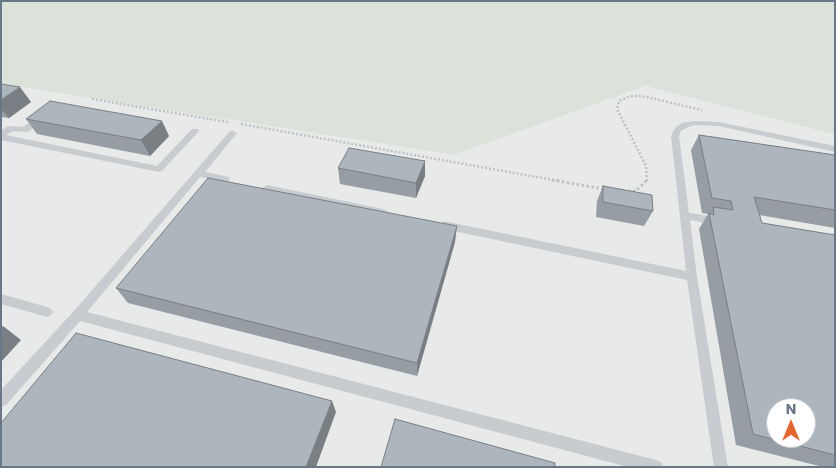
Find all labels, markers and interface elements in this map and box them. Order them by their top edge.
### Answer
north arrow [766,398,816,448]
text: N [786,399,796,419]

